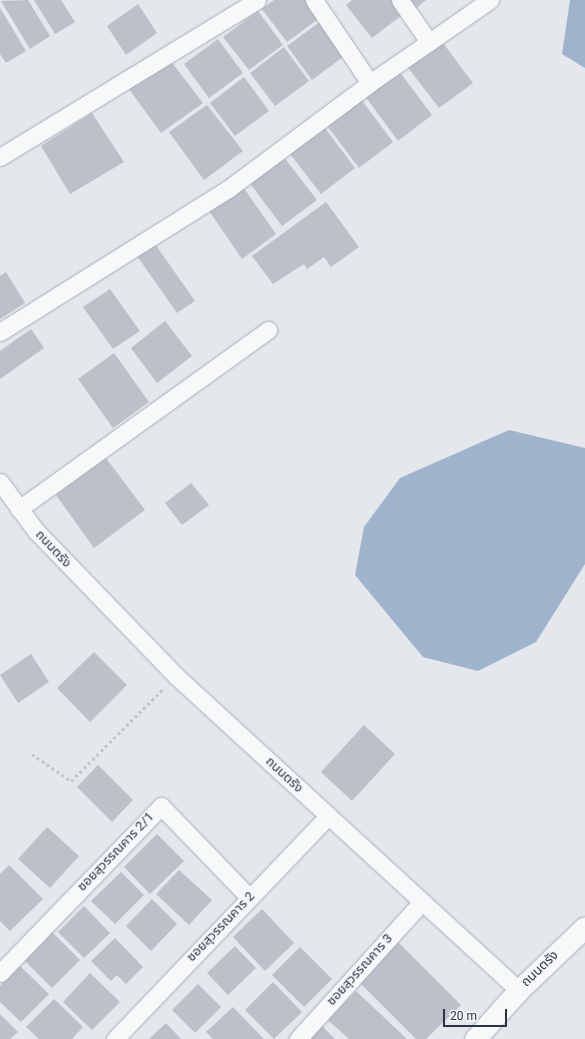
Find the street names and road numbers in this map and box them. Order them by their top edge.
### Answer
street label: ถนนตรัง [32,527,74,571]
street label: ถนนตรัง [262,754,306,796]
street label: ซอยสุวรรณคาร 2/1 [74,809,158,895]
street label: ซอยสุวรรณคาร 2 [184,889,258,965]
street label: ซอยสุวรรณคาร 3 [324,931,396,1009]
street label: ถนนตรัง [518,948,562,990]

